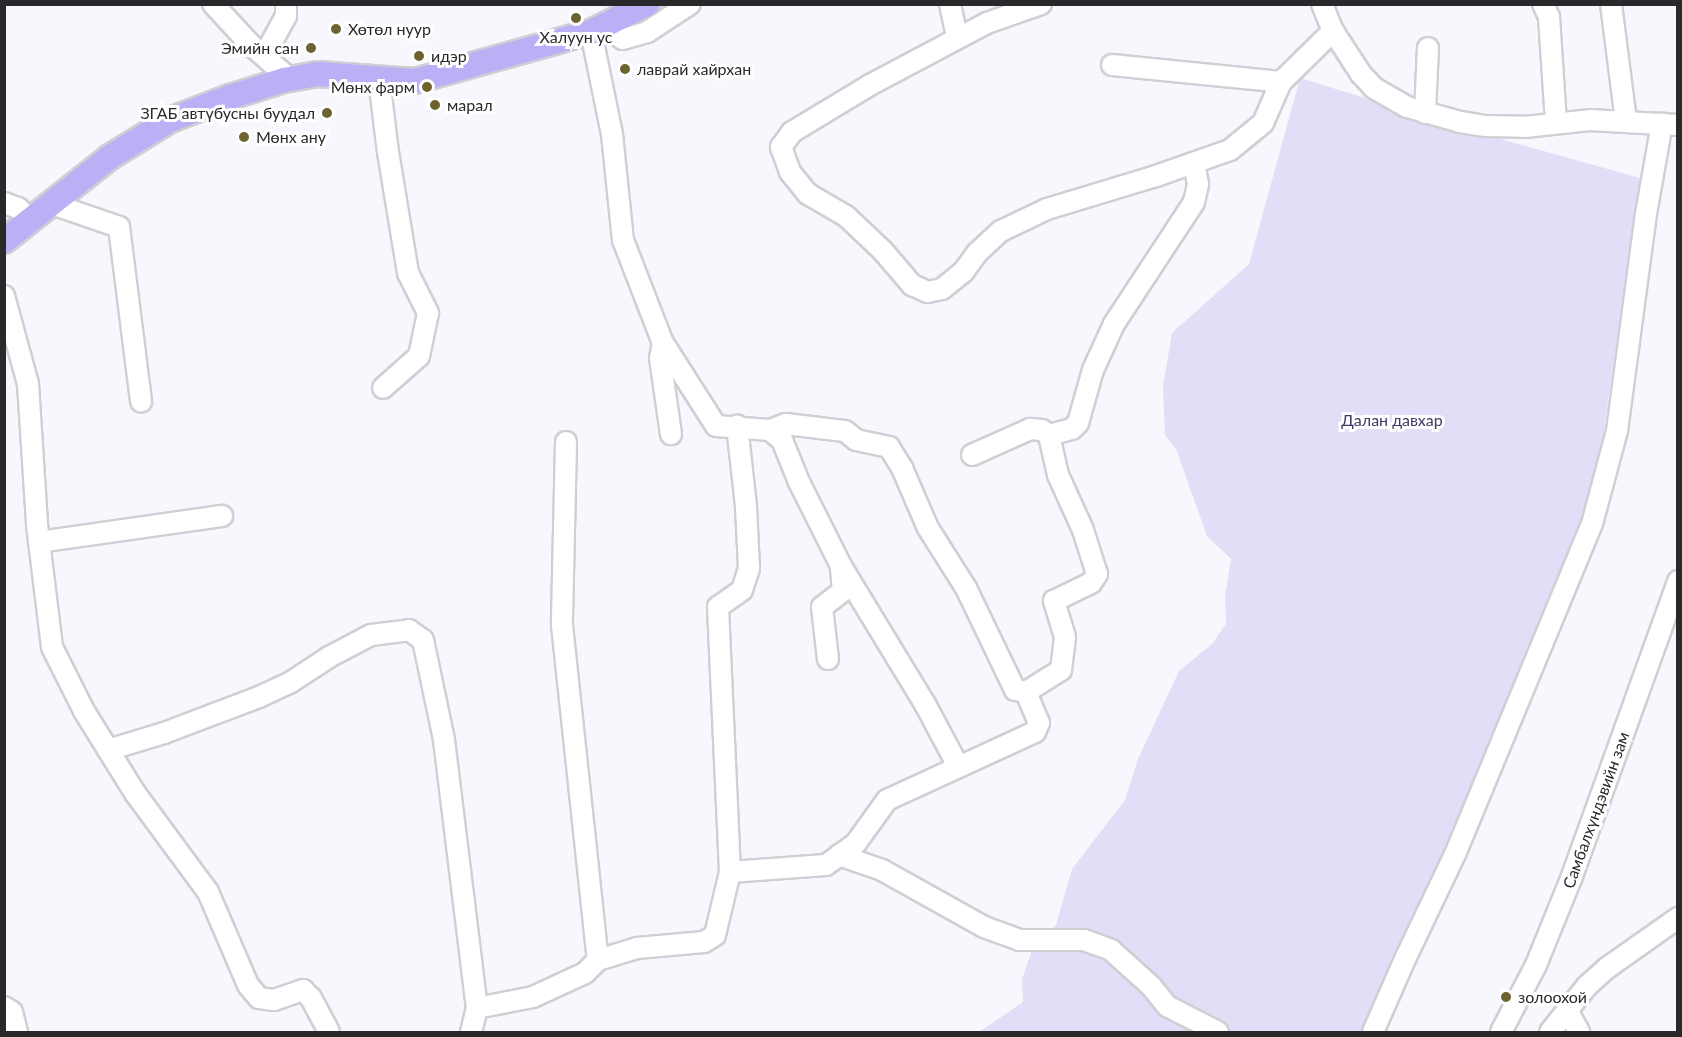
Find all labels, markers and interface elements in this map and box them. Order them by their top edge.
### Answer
marker: Халуун ус [569,11,583,25]
place label: Хөтөл нуур [348,19,431,39]
marker: Хөтөл нуур [329,22,343,36]
place label: Халуун ус [540,27,612,47]
place label: Эмийн сан [221,38,299,58]
marker: Эмийн сан [304,41,318,55]
place label: идэр [431,46,467,66]
marker: идэр [412,49,426,63]
place label: лаврай хайрхан [637,59,751,79]
marker: лаврай хайрхан [618,62,632,76]
place label: Мөнх фарм [331,77,415,97]
marker: Мөнх фарм [420,80,434,94]
place label: марал [447,95,493,115]
marker: марал [428,98,442,112]
place label: ЗГАБ автүбусны буудал [140,103,315,123]
marker: ЗГАБ автүбусны буудал [320,106,334,120]
place label: Мөнх ану [256,127,326,147]
marker: Мөнх ану [237,130,251,144]
park label: Далан давхар [1341,410,1443,430]
street label: Самбалхүндэвийн зам [1559,729,1633,891]
place label: золоохой [1518,987,1587,1007]
marker: золоохой [1499,990,1513,1004]

